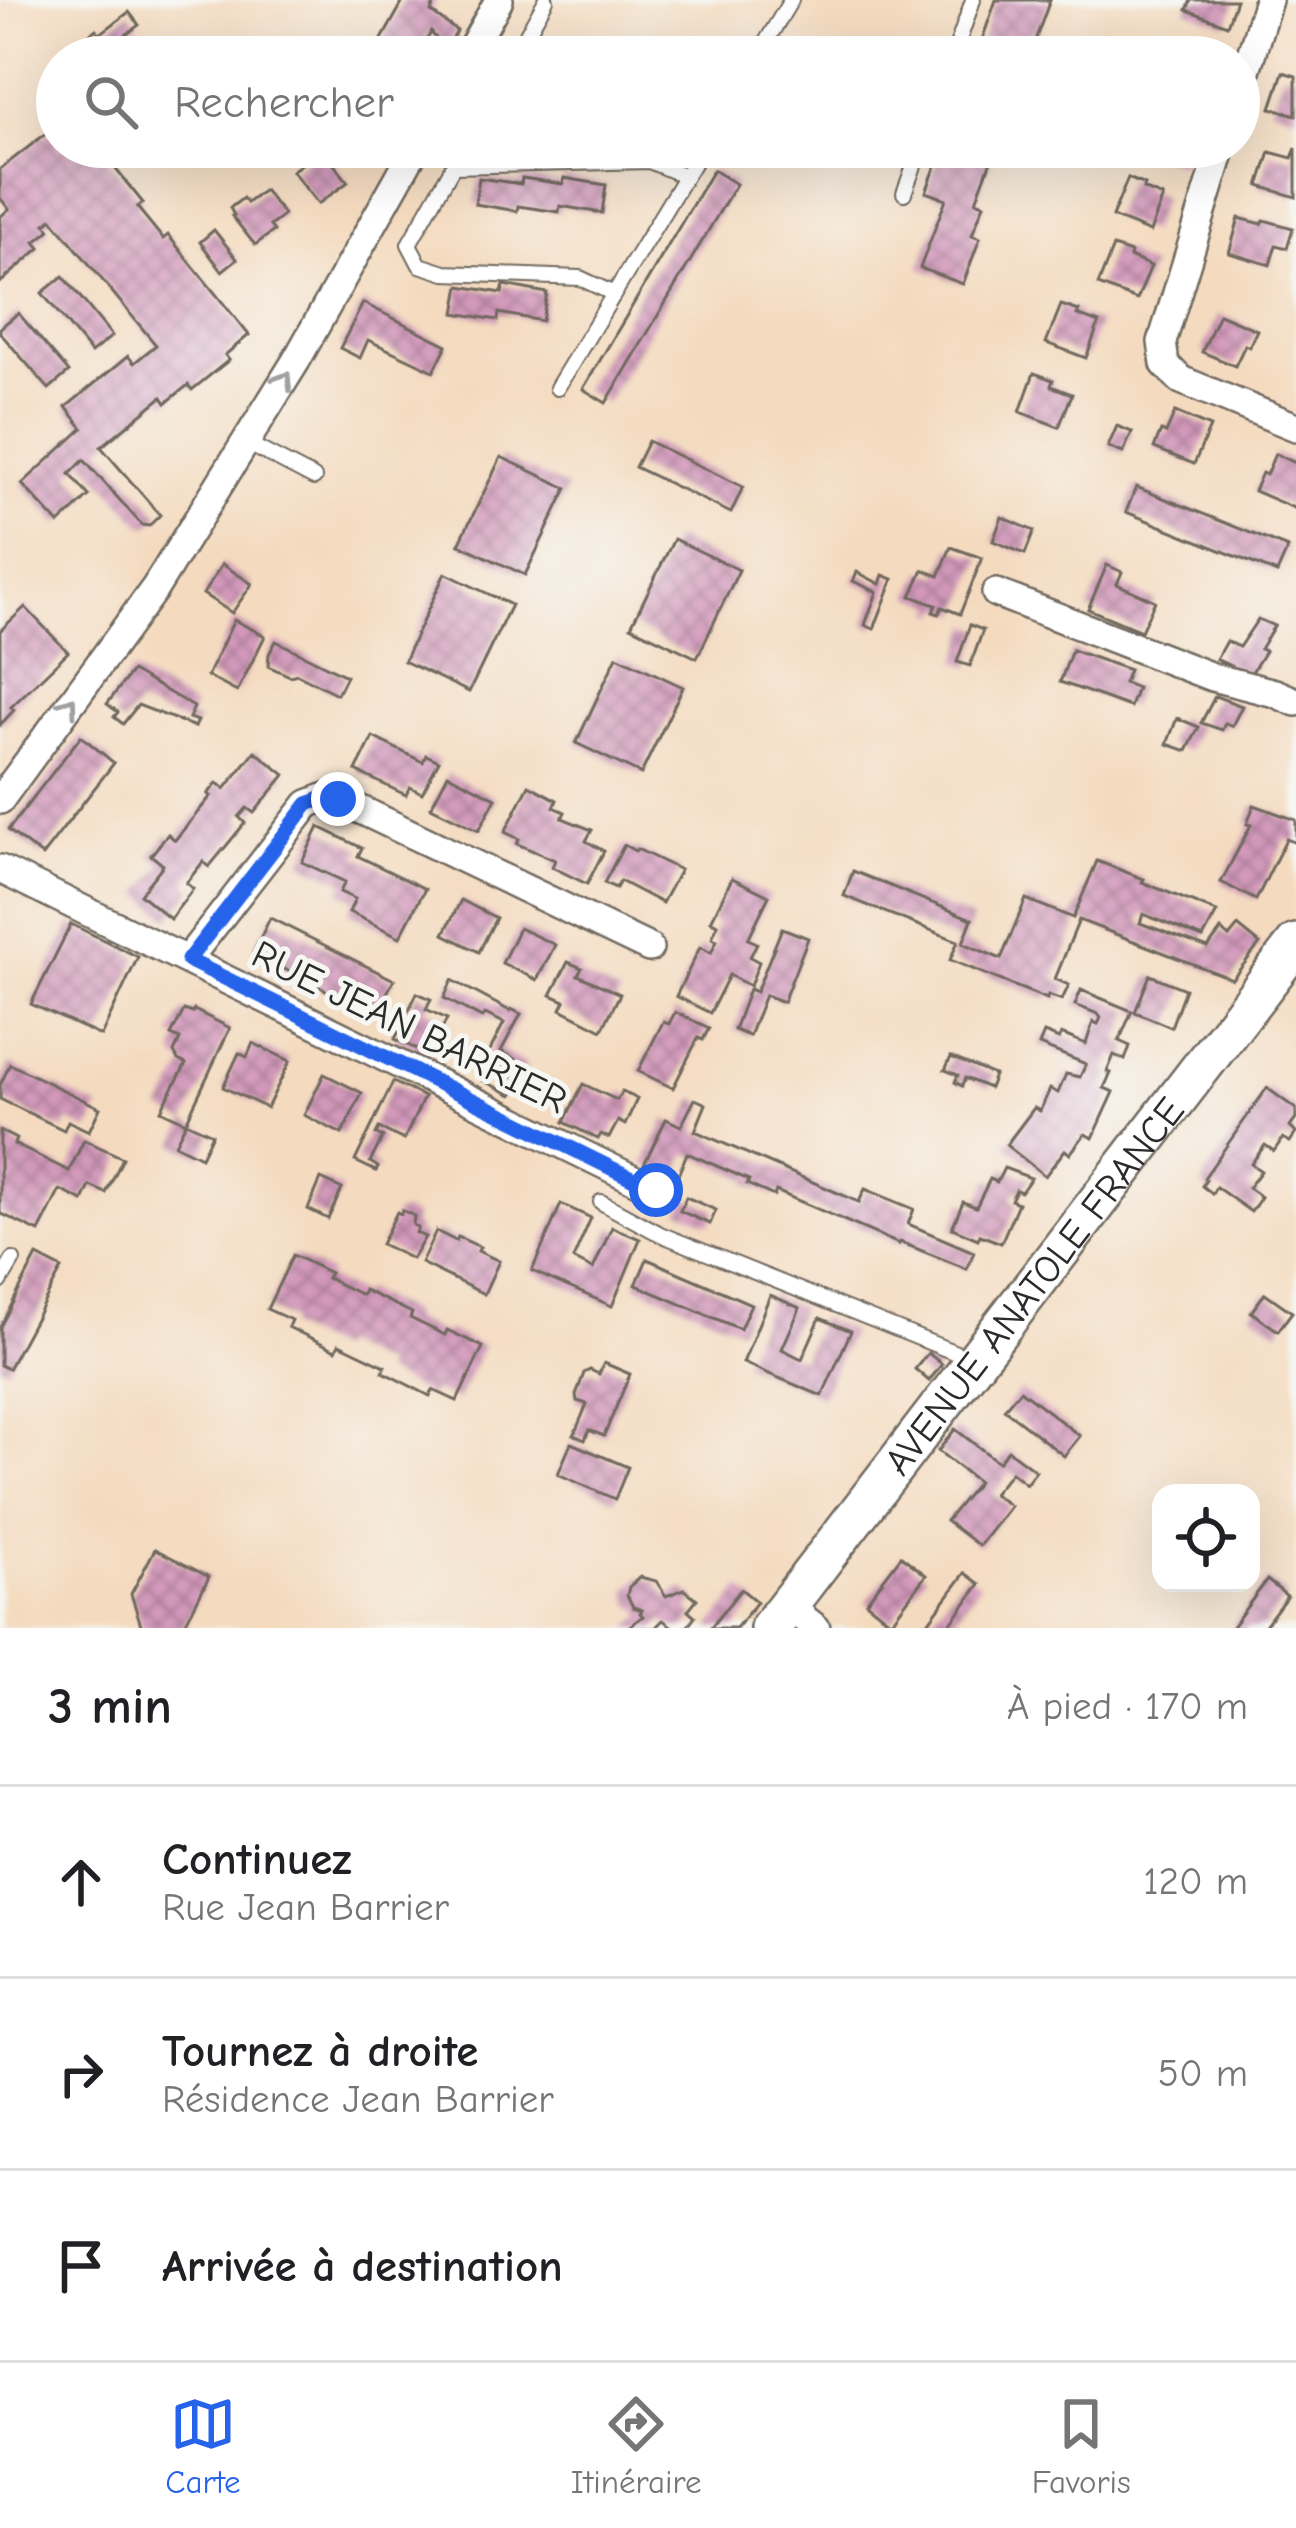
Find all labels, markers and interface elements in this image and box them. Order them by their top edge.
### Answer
search box [36,36,1260,168]
icon: search [78,69,144,135]
text: Rechercher [174,76,394,128]
one-way arrow [270,371,292,393]
one-way arrow [55,696,77,718]
route end [311,772,365,826]
street label: RUE JEAN BARRIER [245,932,574,1123]
street label: AVENUE ANATOLE FRANCE [875,1089,1194,1484]
route start [629,1163,683,1217]
map controls [1152,1484,1260,1592]
button: locate [1152,1484,1260,1592]
text: 3 min [48,1677,172,1736]
text: À pied · 170 m [1007,1684,1248,1729]
text: Continuez [162,1833,352,1885]
icon: ahead [48,1849,114,1915]
text: 120 m [1143,1859,1248,1904]
text: Rue Jean Barrier [162,1885,449,1930]
text: Tournez à droite [162,2025,478,2077]
icon: right [48,2041,114,2107]
text: 50 m [1158,2051,1248,2096]
text: Résidence Jean Barrier [162,2077,554,2122]
icon: arrive [48,2233,114,2299]
text: Arrivée à destination [162,2240,563,2292]
tab: Carte [165,2391,241,2501]
tab: Itinéraire [571,2391,701,2501]
tab: Favoris [1032,2391,1131,2501]

